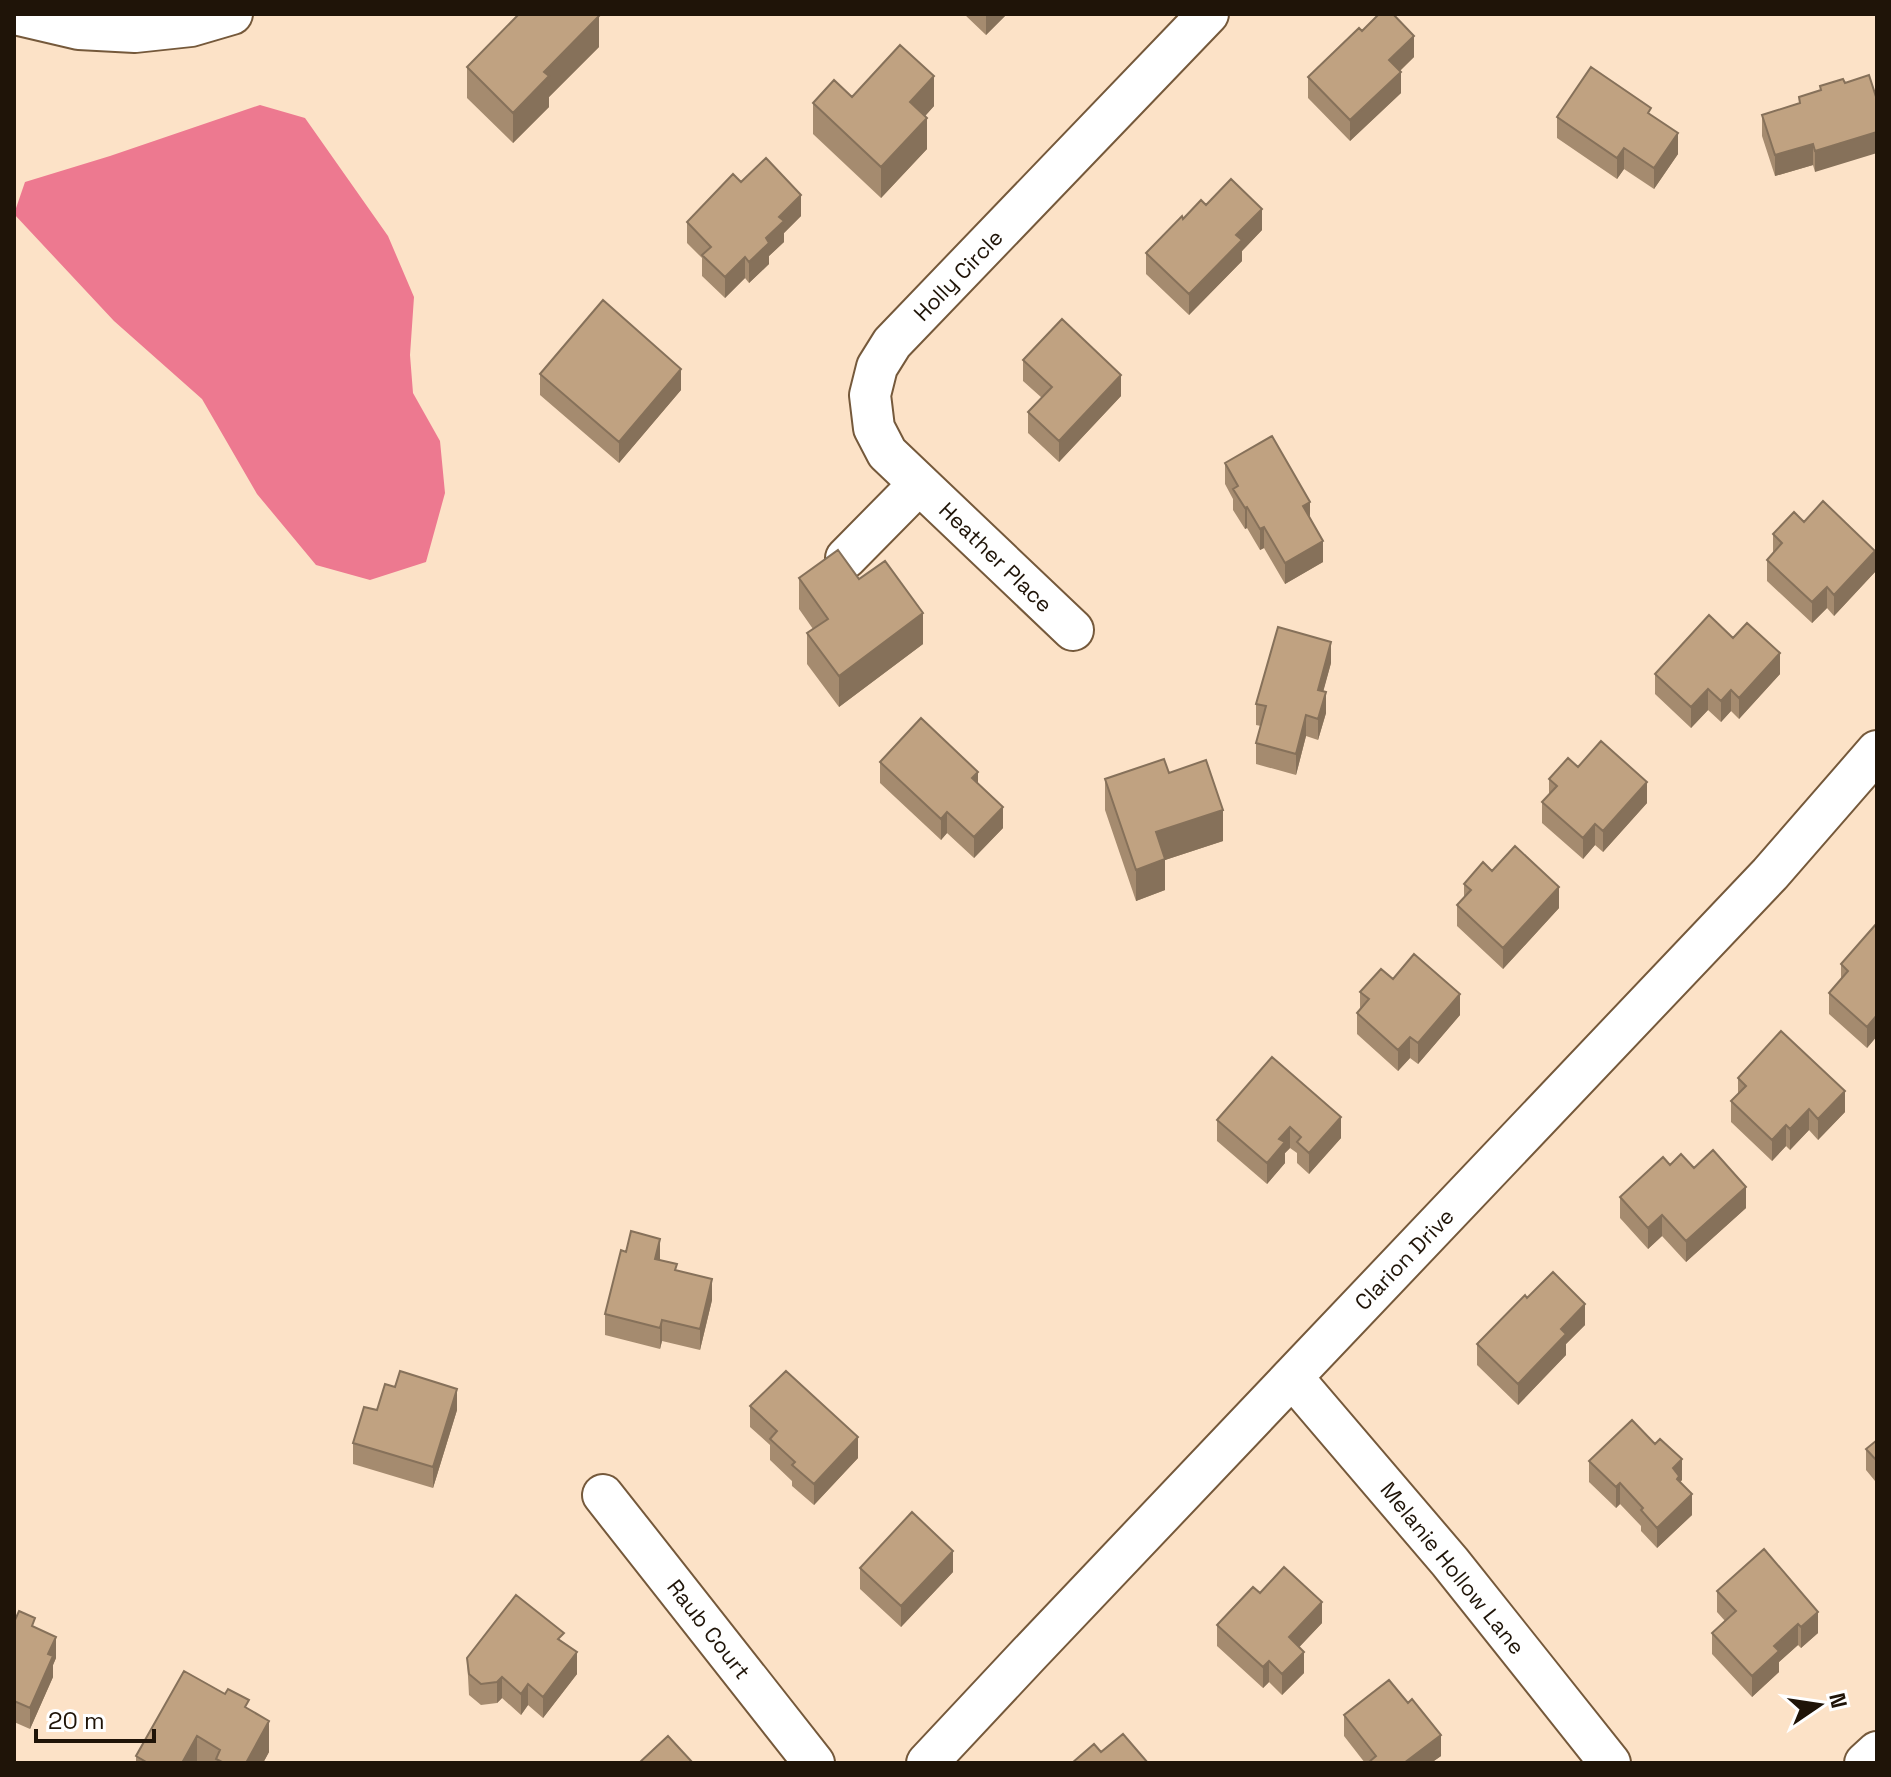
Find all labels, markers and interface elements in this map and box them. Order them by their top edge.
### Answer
street label: Holly Circle [907,223,1009,327]
street label: Heather Place [933,496,1059,618]
street label: Clarion Drive [1348,1202,1460,1316]
street label: Melanie Hollow Lane [1375,1476,1531,1660]
street label: Raub Court [661,1573,757,1685]
north arrow [1779,1665,1859,1745]
text: N [1823,1690,1854,1711]
scale bar [36,1693,154,1743]
text: 20 m [48,1705,105,1736]

